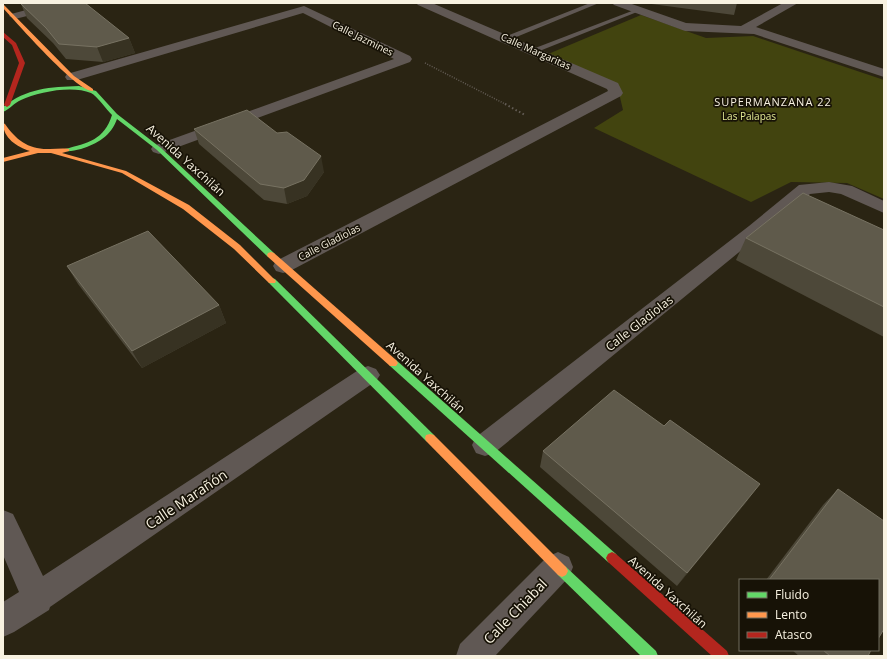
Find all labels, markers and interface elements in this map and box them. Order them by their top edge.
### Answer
street label: Calle Jazmines [330,17,396,59]
street label: Calle Margaritas [499,29,573,73]
district label: SUPERMANZANA 22 [714,94,832,109]
park label: Las Palapas [722,109,776,123]
street label: Avenida Yaxchilán [143,120,229,200]
street label: Calle Gladiolas [296,220,363,264]
street label: Calle Gladiolas [602,291,677,355]
street label: Avenida Yaxchilán [383,337,469,417]
street label: Calle Marañón [141,465,231,533]
street label: Avenida Yaxchilán [625,552,711,632]
street label: Calle Chiabal [479,574,551,648]
legend [739,579,879,651]
text: Fluido [775,586,809,603]
text: Lento [775,606,807,623]
text: Atasco [775,626,812,643]

